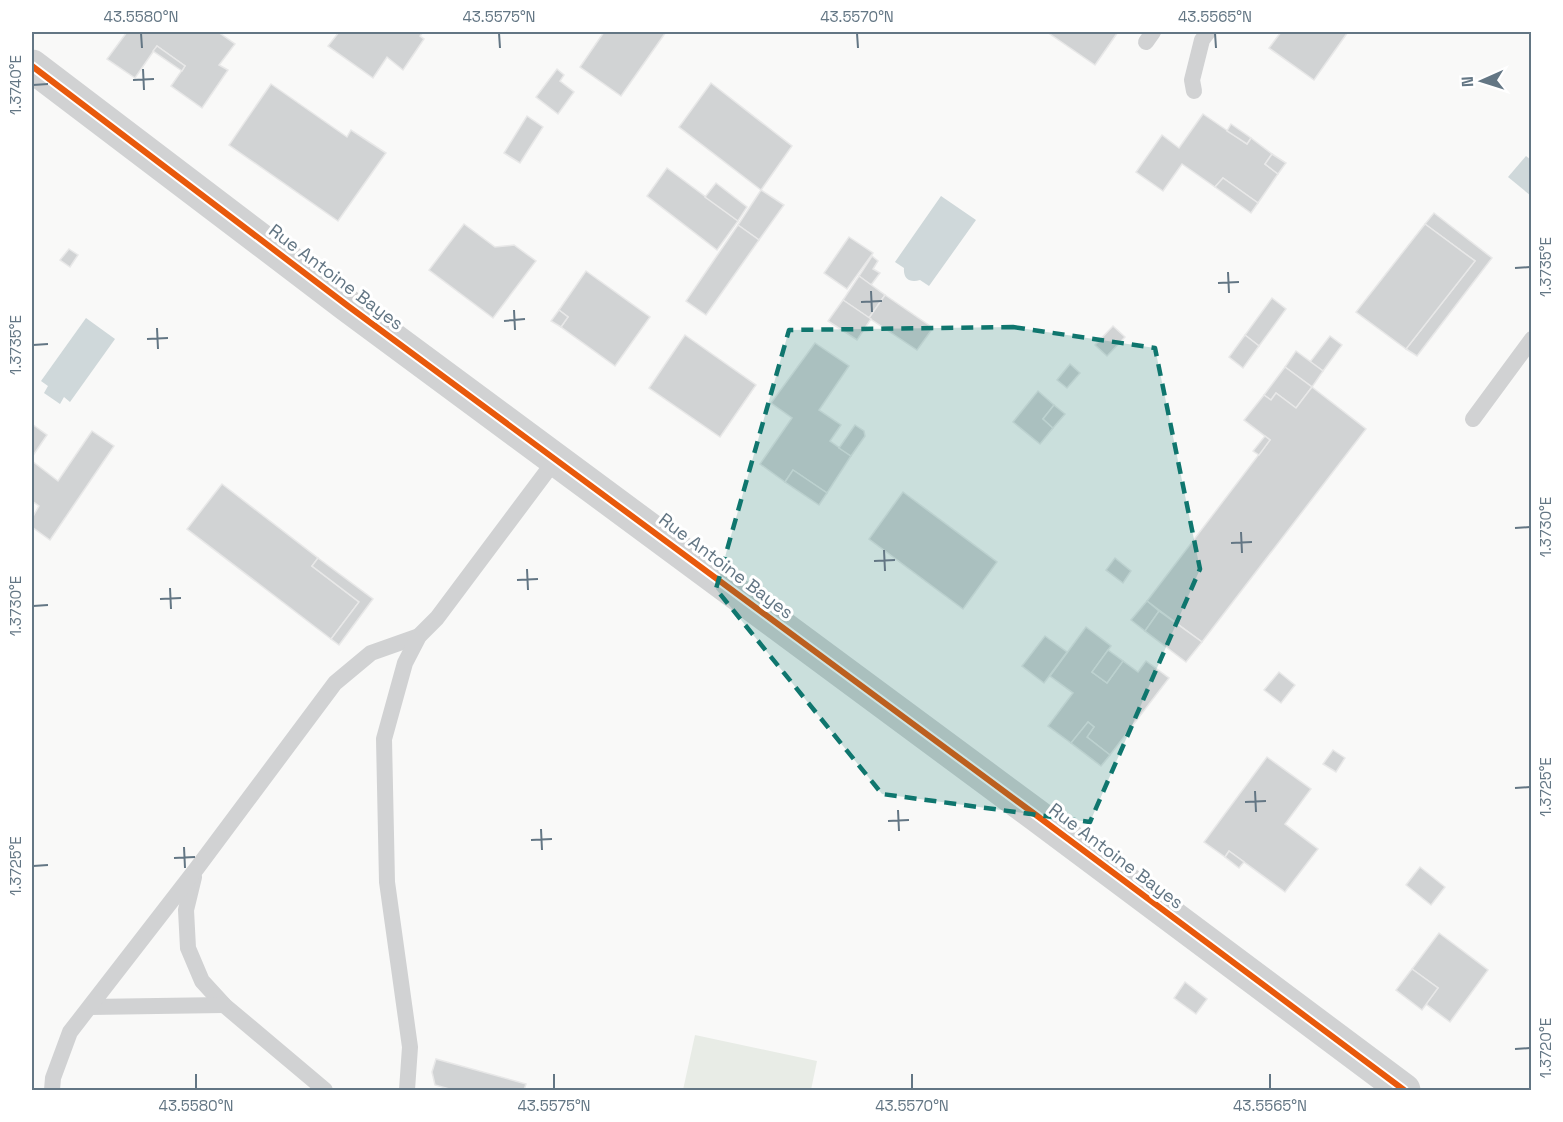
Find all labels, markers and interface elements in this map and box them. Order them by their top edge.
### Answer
text: 43.5580°N [104,7,178,26]
text: 43.5575°N [462,7,536,26]
text: 43.5570°N [820,7,894,26]
text: 43.5565°N [1178,7,1252,26]
north arrow [1452,51,1512,111]
text: 1.3740°E [6,55,25,115]
text: N [1457,76,1478,88]
street label: Rue Antoine Bayes [264,219,408,335]
text: 1.3735°E [1536,237,1555,297]
text: 1.3735°E [6,315,25,375]
text: 1.3730°E [1536,497,1555,557]
street label: Rue Antoine Bayes [654,508,798,624]
text: 1.3730°E [6,576,25,636]
text: 1.3725°E [1536,757,1555,817]
street label: Rue Antoine Bayes [1044,798,1188,914]
text: 1.3725°E [6,836,25,896]
text: 1.3720°E [1536,1018,1555,1078]
text: 43.5580°N [159,1096,233,1115]
text: 43.5575°N [517,1096,591,1115]
text: 43.5570°N [875,1096,949,1115]
text: 43.5565°N [1233,1096,1307,1115]

